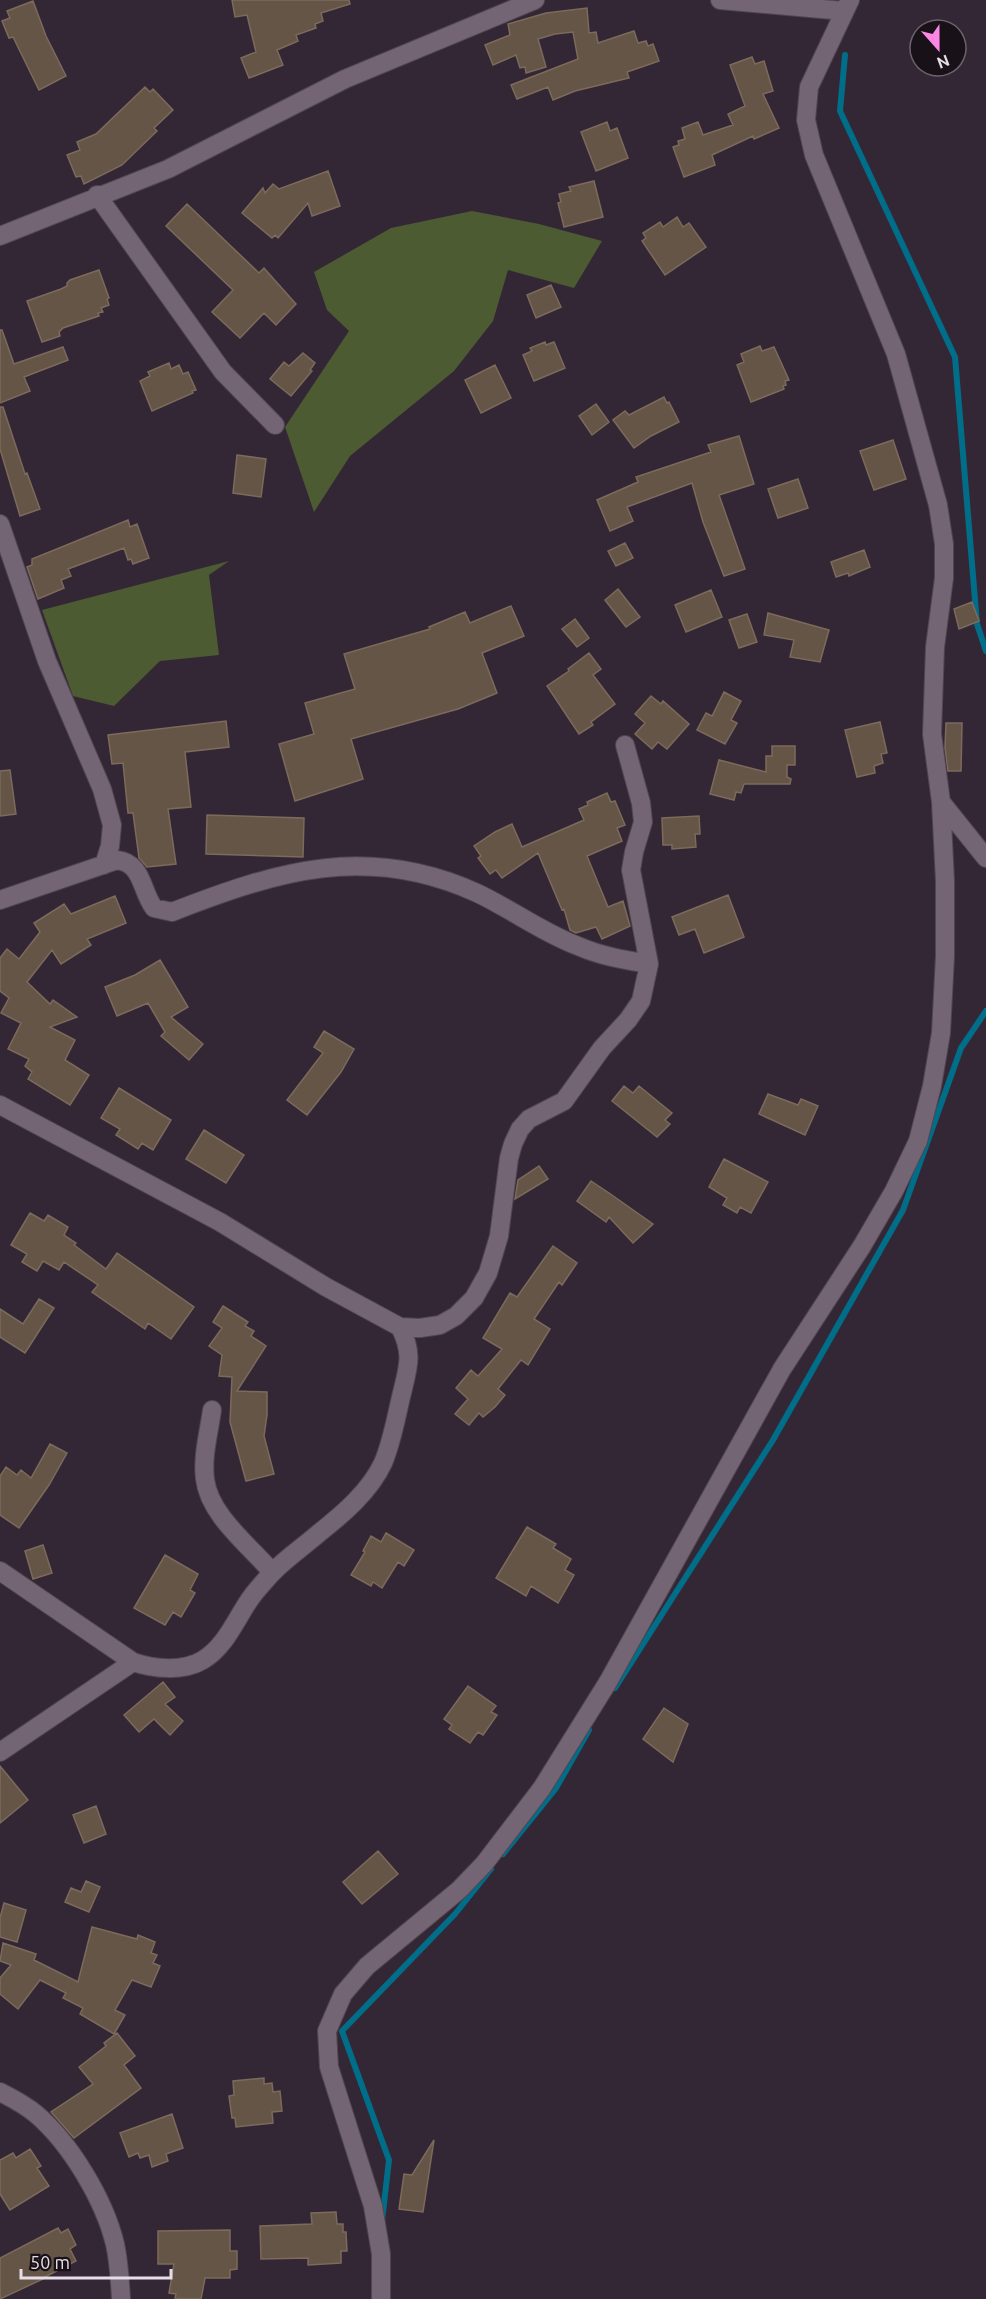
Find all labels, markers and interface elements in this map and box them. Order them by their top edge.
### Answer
north arrow [908,18,968,78]
text: N [935,51,952,73]
scale bar [21,2242,171,2280]
text: 50 m [30,2252,70,2272]

